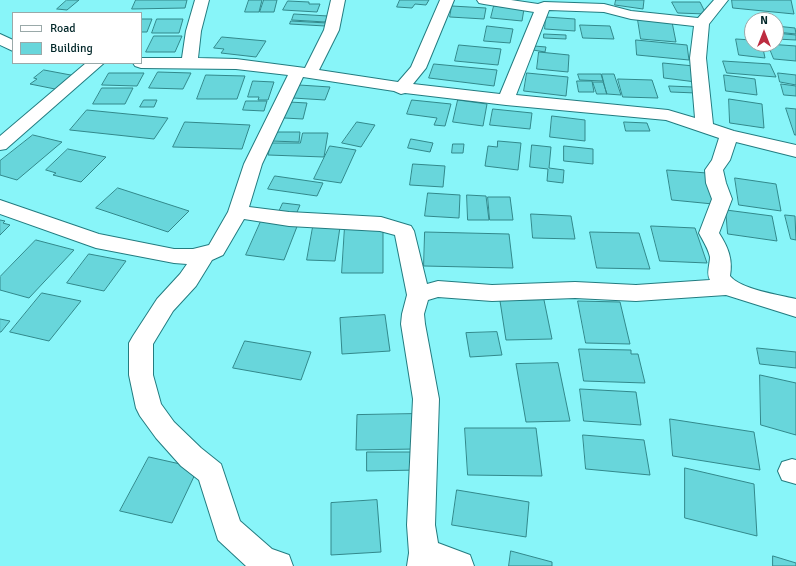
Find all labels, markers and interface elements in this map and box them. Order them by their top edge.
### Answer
legend [12,12,142,64]
north arrow [744,12,784,52]
text: N [760,14,768,27]
text: Road [50,21,76,36]
text: Building [50,41,93,56]

